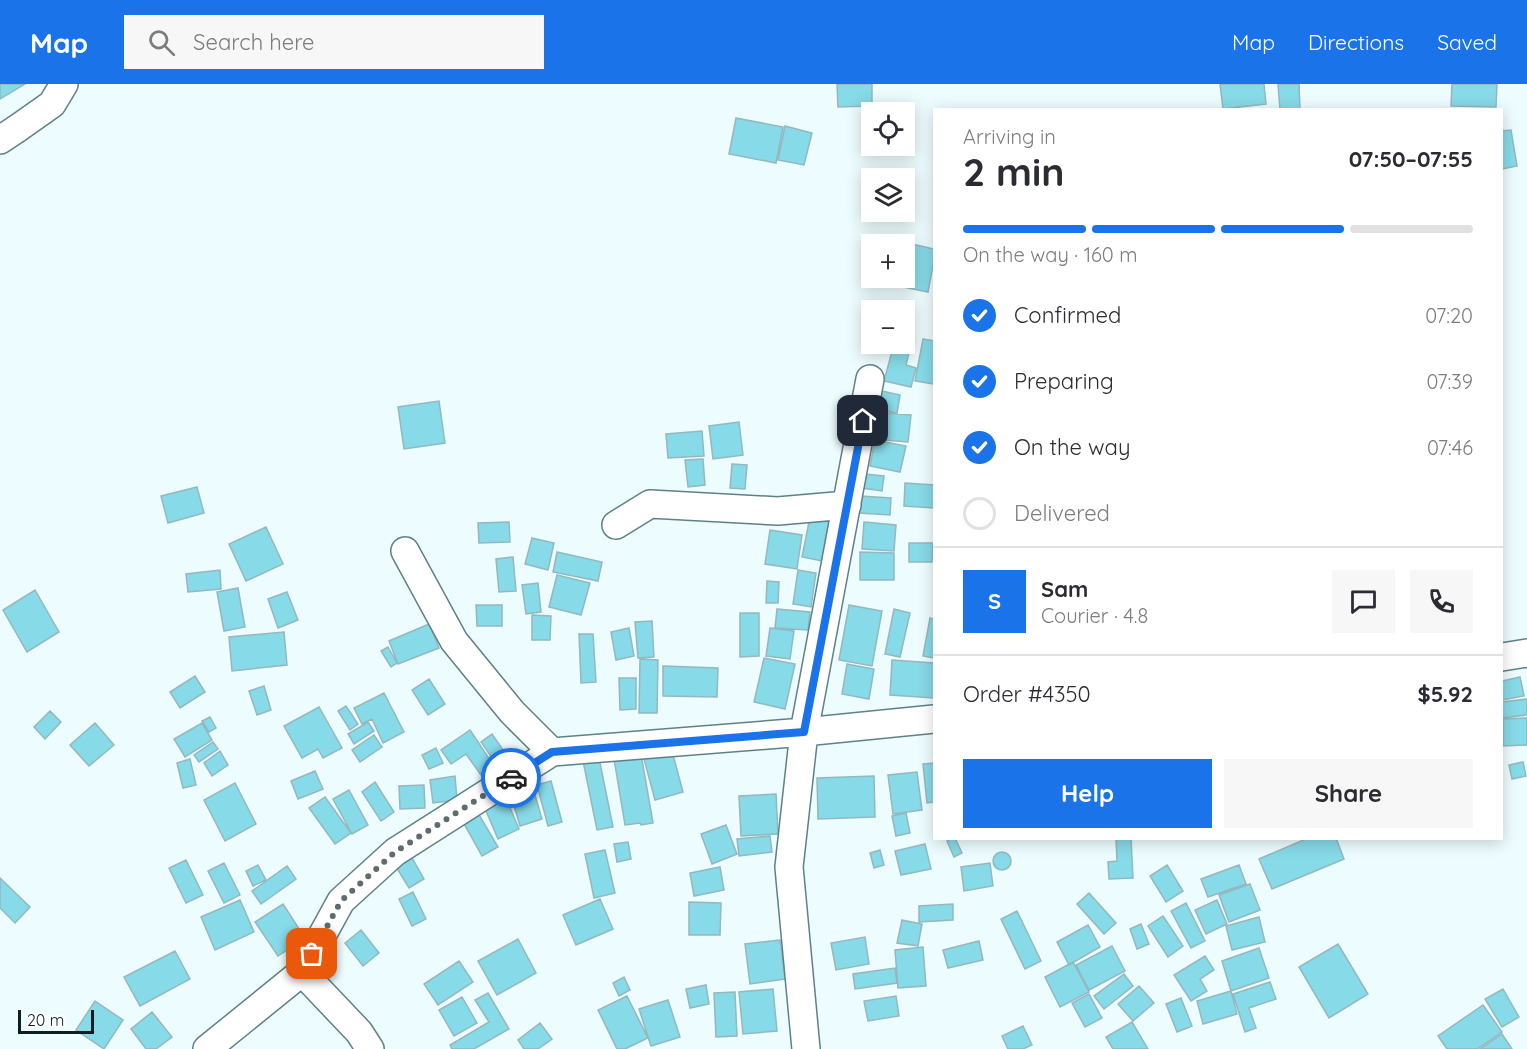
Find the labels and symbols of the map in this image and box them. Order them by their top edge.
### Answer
pin [837,395,888,446]
courier [481,748,541,808]
pin [286,928,337,979]
scale bar [18,1007,94,1034]

